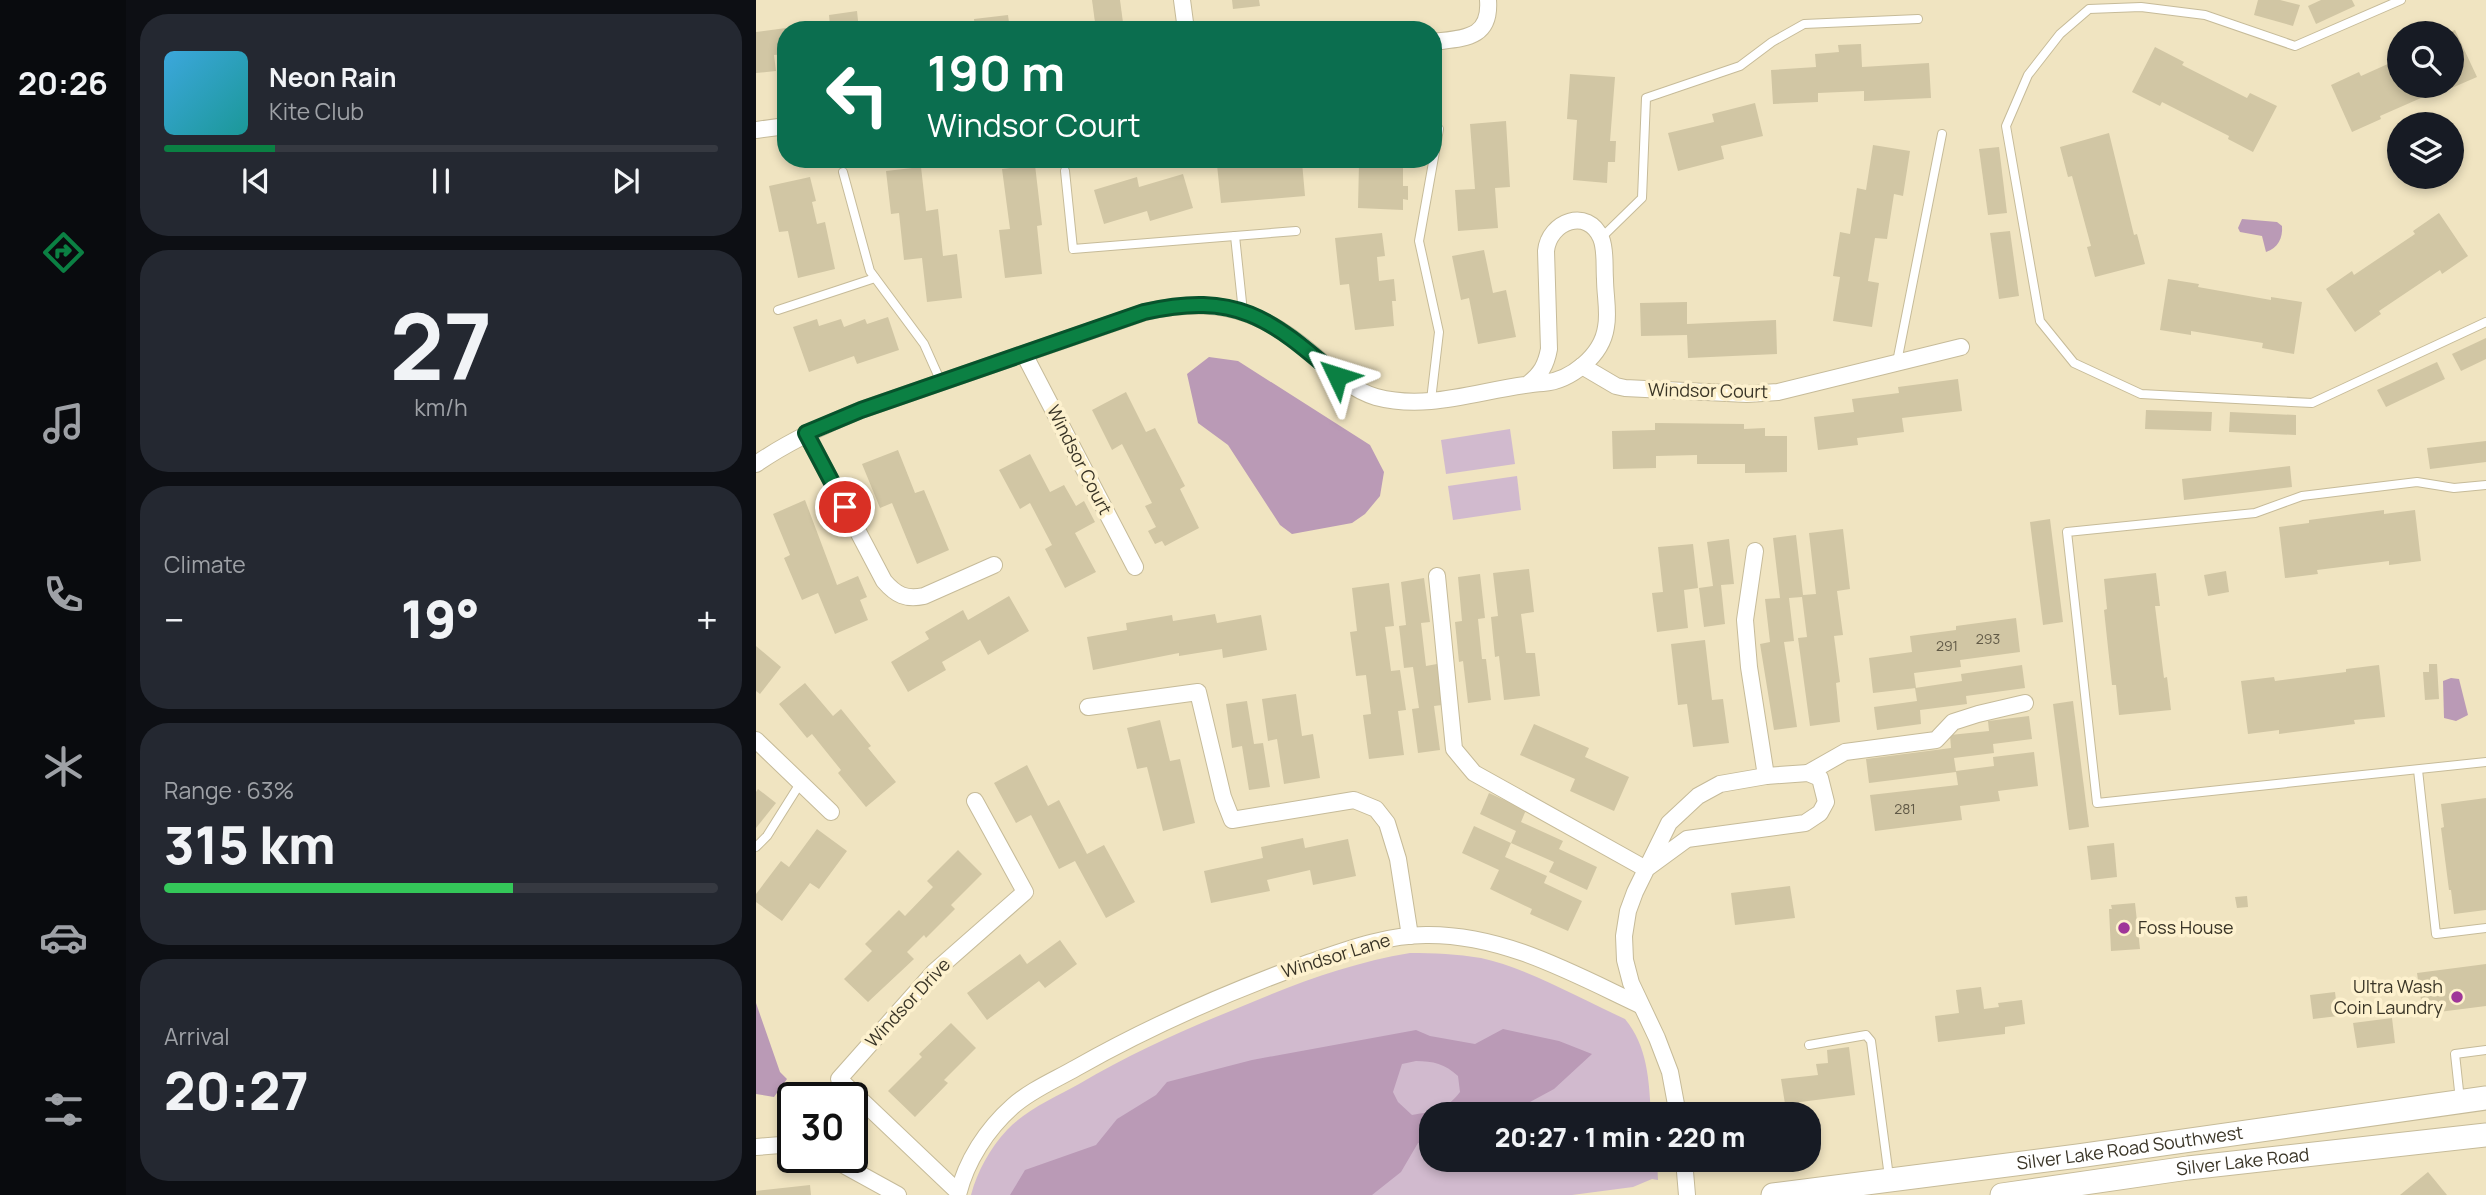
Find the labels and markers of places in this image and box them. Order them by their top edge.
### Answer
pin [815,477,875,537]
place label: Foss House [2138,915,2233,939]
marker: Foss House [2116,920,2132,936]
place label: Ultra Wash Coin Laundry [2334,974,2443,1019]
marker: Ultra Wash Coin Laundry [2449,989,2465,1005]

